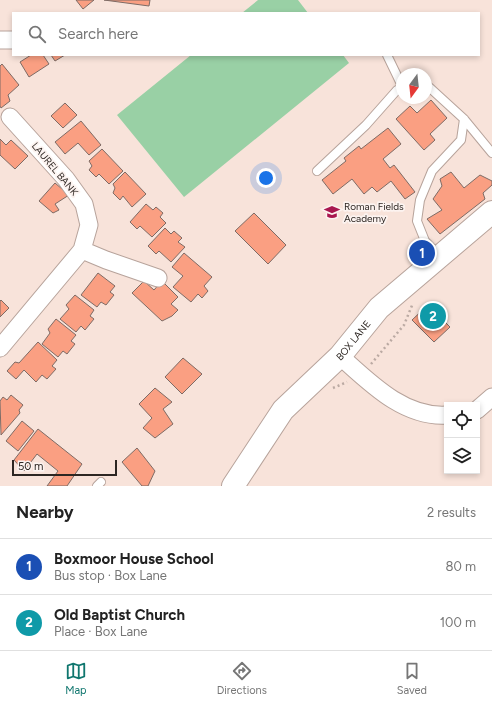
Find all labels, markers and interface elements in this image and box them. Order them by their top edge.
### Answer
search box [12,12,480,56]
icon: search [26,23,48,45]
text: Search here [58,25,138,43]
north arrow [396,68,432,104]
street label: LAUREL BANK [29,140,82,199]
your location [256,168,276,188]
place label: Roman Fields Academy [344,200,404,225]
school or university icon: Roman Fields Academy [323,203,341,221]
pin: 1 [409,238,435,268]
pin: 2 [420,301,446,331]
street label: BOX LANE [333,317,373,363]
map controls [444,402,480,474]
button: locate [444,402,480,438]
button: layers [444,438,480,474]
scale bar [12,458,117,477]
text: 50 m [18,460,43,473]
text: Nearby [16,502,74,522]
text: 2 results [427,505,476,520]
text: Boxmoor House School [54,550,214,568]
text: 1 [26,559,32,574]
text: 80 m [445,559,476,574]
text: Bus stop · Box Lane [54,568,167,583]
text: Old Baptist Church [54,606,185,624]
text: 2 [25,615,33,630]
text: 100 m [440,615,476,630]
text: Place · Box Lane [54,624,147,639]
tab: Map [65,660,87,697]
tab: Directions [217,660,267,697]
tab: Saved [397,660,427,697]

